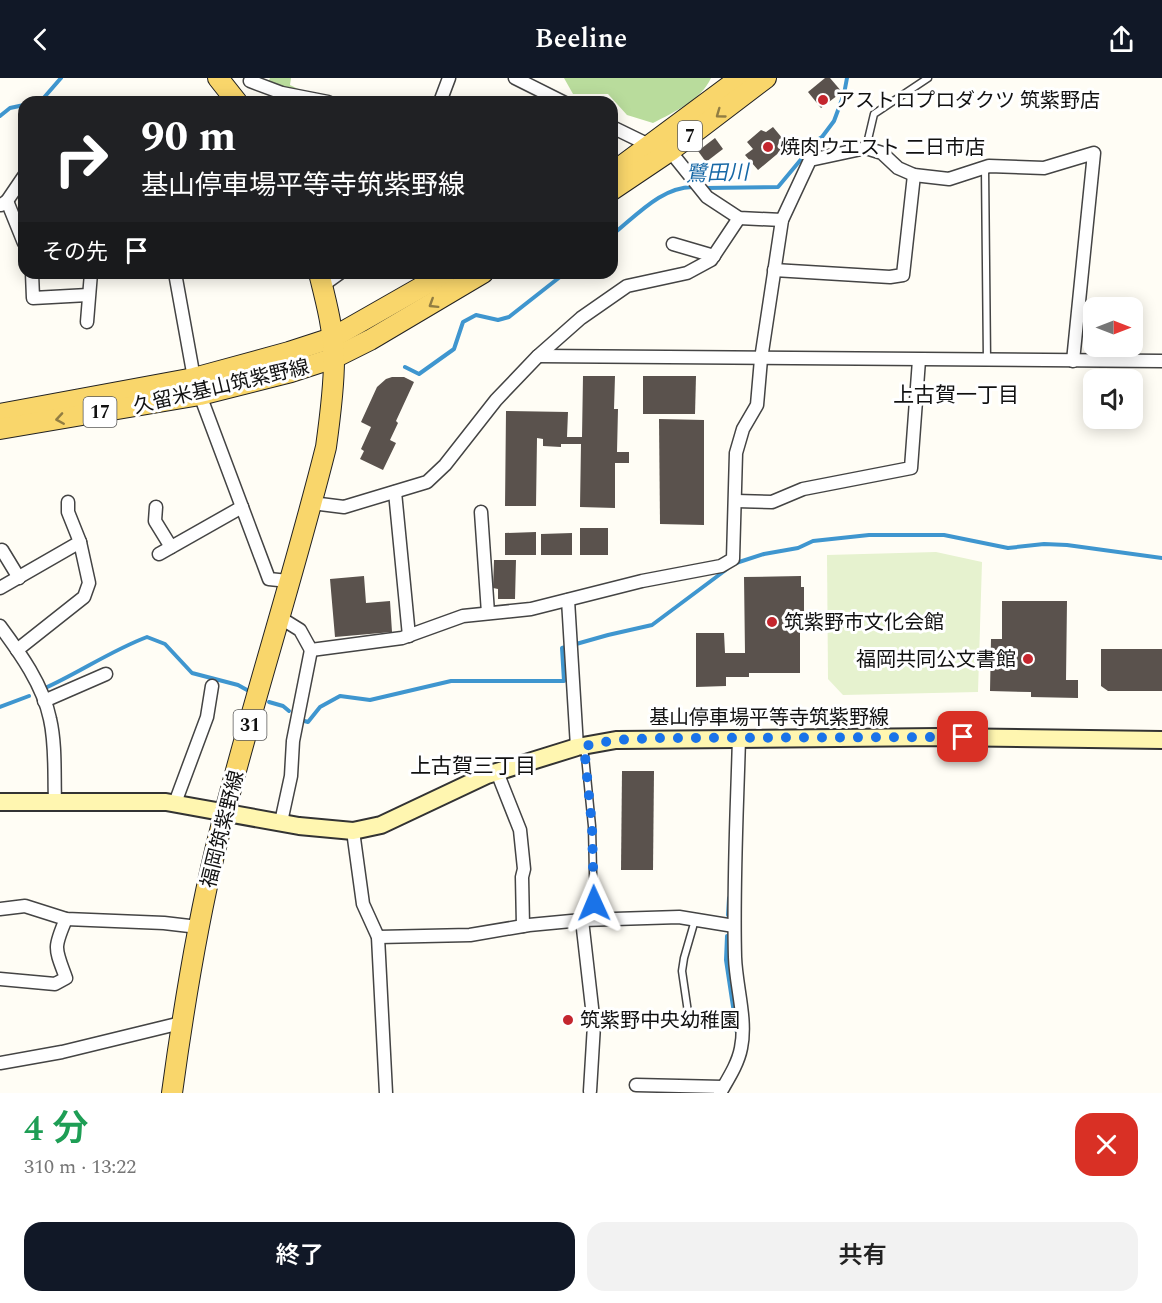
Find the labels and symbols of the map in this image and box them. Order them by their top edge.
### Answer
place label: アストロプロダクツ 筑紫野店 [835,86,1100,116]
marker: アストロプロダクツ 筑紫野店 [816,93,830,107]
one-way arrow [716,107,727,118]
road number: 7 [678,121,702,151]
place label: 焼肉ウエスト 二日市店 [780,133,985,163]
marker: 焼肉ウエスト 二日市店 [761,140,775,154]
water label: 鷺田川 [685,157,751,191]
one-way arrow [429,296,439,308]
north arrow [1083,297,1143,357]
street label: 久留米基山筑紫野線 [130,352,312,422]
district label: 上古賀一丁目 [893,380,1019,412]
road number: 17 [84,397,116,427]
one-way arrow [55,413,64,425]
place label: 筑紫野市文化会館 [784,608,944,638]
marker: 筑紫野市文化会館 [765,615,779,629]
place label: 福岡共同公文書館 [856,645,1016,675]
marker: 福岡共同公文書館 [1021,652,1035,666]
street label: 基山停車場平等寺筑紫野線 [649,703,889,733]
road number: 31 [234,710,266,740]
pin [937,711,988,762]
district label: 上古賀三丁目 [410,751,536,783]
street label: 福岡筑紫野線 [194,767,252,891]
position arrow [562,871,626,935]
place label: 筑紫野中央幼稚園 [580,1006,740,1036]
marker: 筑紫野中央幼稚園 [561,1013,575,1027]

